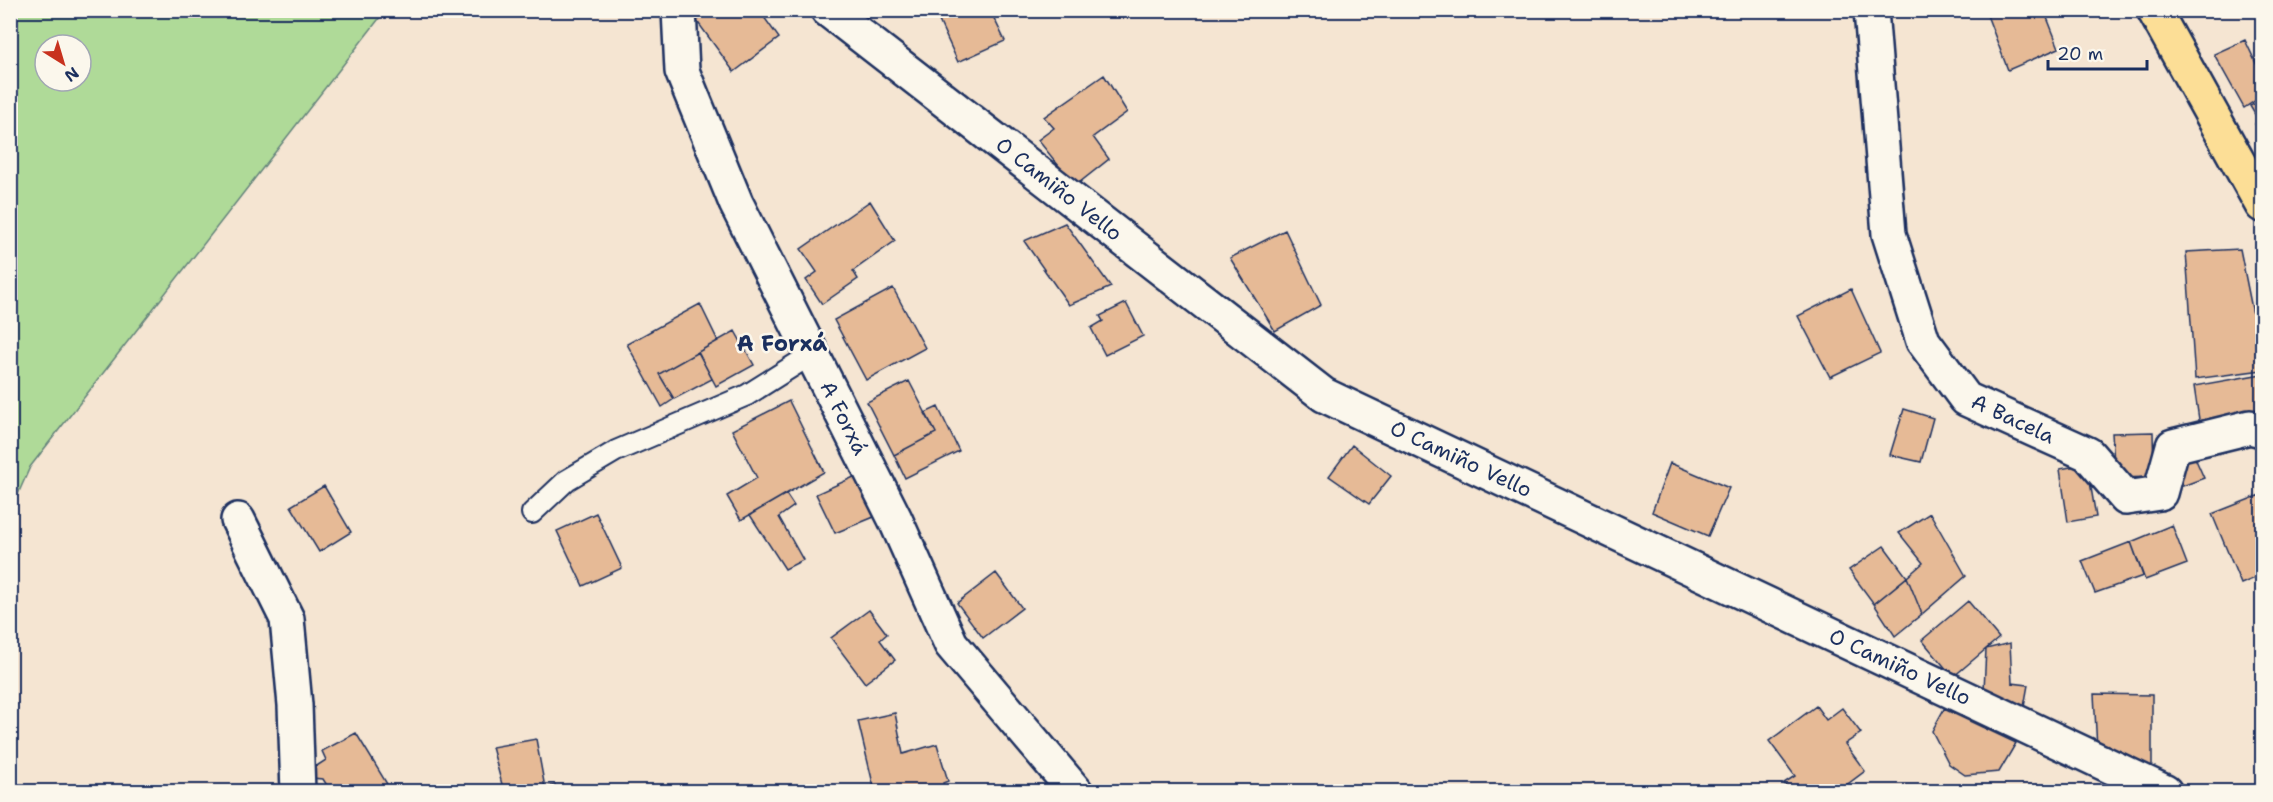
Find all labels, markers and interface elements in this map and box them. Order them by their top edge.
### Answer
north arrow [33,33,93,93]
scale bar [2048,33,2147,71]
text: 20 m [2057,42,2103,66]
text: N [60,62,83,87]
street label: O Camiño Vello [990,131,1128,247]
district label: A Forxá [737,329,827,358]
street label: A Forxá [813,376,875,460]
street label: A Bacela [1967,388,2059,450]
street label: O Camiño Vello [1386,414,1536,504]
street label: O Camiño Vello [1825,622,1975,712]

